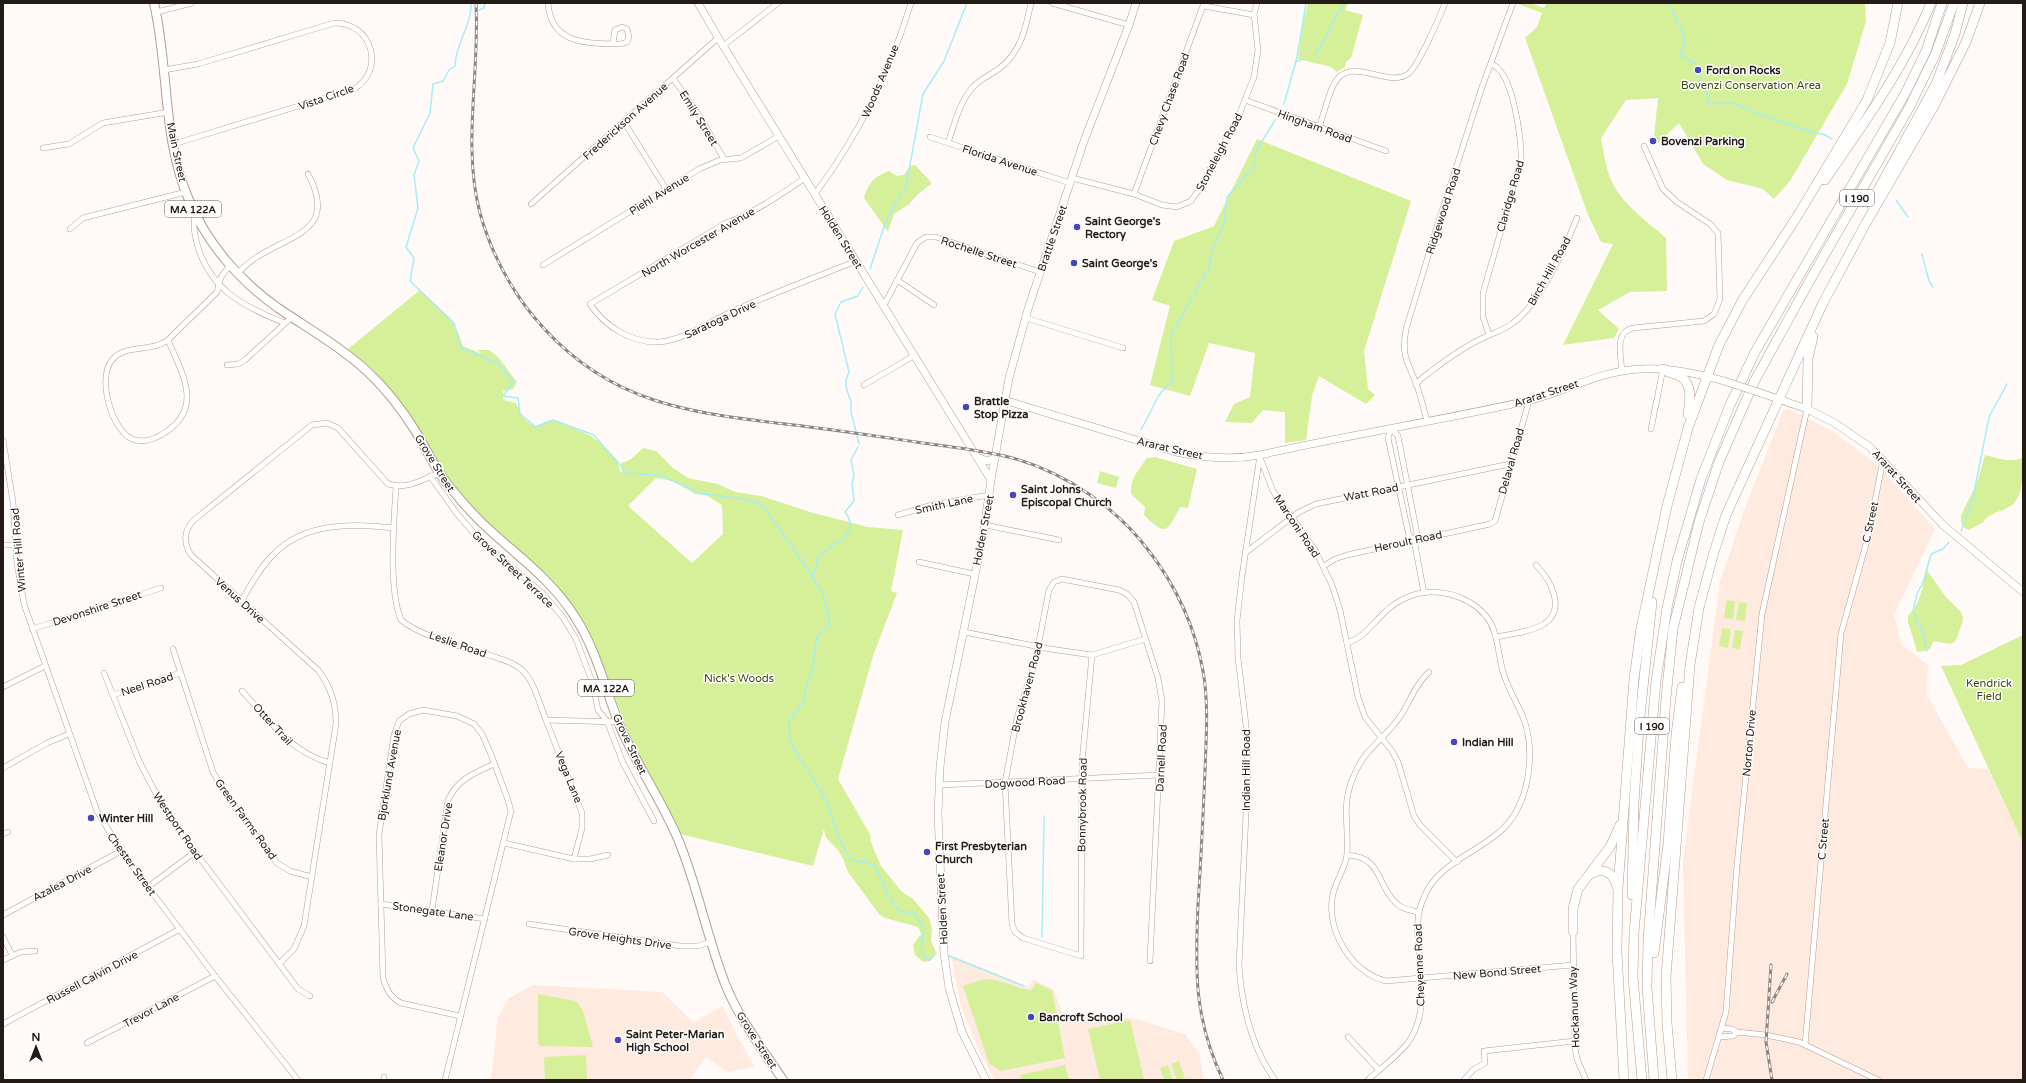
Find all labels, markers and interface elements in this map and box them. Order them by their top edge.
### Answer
street label: Woods Avenue [859,43,902,120]
street label: Chevy Chase Road [1147,51,1192,147]
place label: Ford on Rocks [1706,64,1781,77]
marker: Ford on Rocks [1693,65,1703,75]
park label: Bovenzi Conservation Area [1681,79,1821,92]
street label: Frederickson Avenue [580,80,670,163]
street label: Vista Circle [297,82,356,113]
street label: Emily Street [676,88,721,148]
street label: Hingham Road [1276,107,1354,146]
street label: Stoneleigh Road [1193,111,1245,193]
street label: Main Street [164,121,189,183]
place label: Bovenzi Parking [1661,135,1745,149]
marker: Bovenzi Parking [1648,136,1658,146]
street label: Florida Avenue [961,142,1039,179]
street label: Claridge Road [1494,159,1527,234]
street label: Ridgewood Road [1423,166,1464,256]
street label: Piehl Avenue [627,171,692,218]
road number: I 190 [1840,190,1874,206]
road number: MA 122A [165,201,221,217]
street label: Holden Street [816,203,865,271]
street label: Brattle Street [1035,203,1070,273]
street label: North Worcester Avenue [639,205,757,280]
place label: Saint George's Rectory [1085,215,1161,242]
marker: Saint George's Rectory [1072,222,1082,232]
street label: Rochelle Street [939,234,1019,271]
street label: Birch Hill Road [1525,235,1574,308]
place label: Saint George's [1082,257,1158,271]
marker: Saint George's [1069,258,1079,268]
street label: Saratoga Drive [683,297,758,342]
street label: Ararat Street [1512,377,1580,410]
place label: Brattle Stop Pizza [974,395,1028,422]
marker: Brattle Stop Pizza [961,402,971,412]
street label: Delaval Road [1496,426,1527,496]
street label: Grove Street [412,432,457,494]
street label: Ararat Street [1136,435,1204,462]
street label: Ararat Street [1869,447,1924,506]
street label: Watt Road [1343,481,1400,504]
place label: Saint Johns Episcopal Church [1021,483,1112,510]
marker: Saint Johns Episcopal Church [1008,490,1018,500]
street label: Smith Lane [914,492,974,517]
street label: Marconi Road [1271,492,1323,560]
street label: Holden Street [970,494,997,567]
street label: C Street [1860,500,1881,544]
street label: Winter Hill Road [8,507,29,593]
street label: Grove Street Terrace [469,528,556,611]
street label: Heroult Road [1373,528,1443,555]
street label: Venus Drive [212,575,267,626]
street label: Devonshire Street [51,588,143,629]
street label: Leslie Road [427,629,488,660]
street label: Brookhaven Road [1009,641,1046,734]
street label: Neel Road [119,670,175,699]
park label: Nick's Woods [704,672,774,685]
park label: Kendrick Field [1966,677,2012,703]
road number: MA 122A [578,680,634,696]
street label: Otter Trail [250,701,295,748]
street label: Norton Drive [1740,709,1759,777]
street label: Grove Street [610,712,649,777]
road number: I 190 [1635,718,1669,734]
street label: Darnell Road [1153,724,1170,792]
street label: Bjorklund Avenue [375,728,404,822]
street label: Indian Hill Road [1240,729,1253,811]
place label: Indian Hill [1462,736,1514,749]
marker: Indian Hill [1449,737,1459,747]
street label: Vega Lane [552,749,585,805]
street label: Bonnybrook Road [1075,758,1090,852]
street label: Dogwood Road [984,774,1066,791]
street label: Green Farms Road [212,776,279,862]
street label: Westport Road [150,790,205,863]
street label: Eleanor Drive [432,802,455,873]
place label: Winter Hill [99,812,153,825]
marker: Winter Hill [86,813,96,823]
street label: C Street [1815,818,1832,861]
street label: Chester Street [104,830,159,898]
place label: First Presbyterian Church [935,840,1027,866]
marker: First Presbyterian Church [922,847,932,857]
street label: Azalea Drive [31,862,94,904]
street label: Holden Street [934,873,951,945]
street label: Stonegate Lane [391,899,474,924]
street label: Cheyenne Road [1412,923,1427,1007]
street label: Grove Heights Drive [568,925,672,952]
street label: Russell Calvin Drive [44,948,140,1007]
street label: New Bond Street [1452,962,1542,983]
street label: Hockanum Way [1567,966,1582,1048]
street label: Trevor Lane [121,990,181,1031]
street label: Grove Street [733,1009,780,1071]
place label: Bancroft School [1039,1011,1123,1024]
marker: Bancroft School [1026,1012,1036,1022]
north arrow [16,1027,56,1067]
place label: Saint Peter-Marian High School [626,1028,725,1055]
text: N [32,1031,40,1044]
marker: Saint Peter-Marian High School [613,1035,623,1045]

